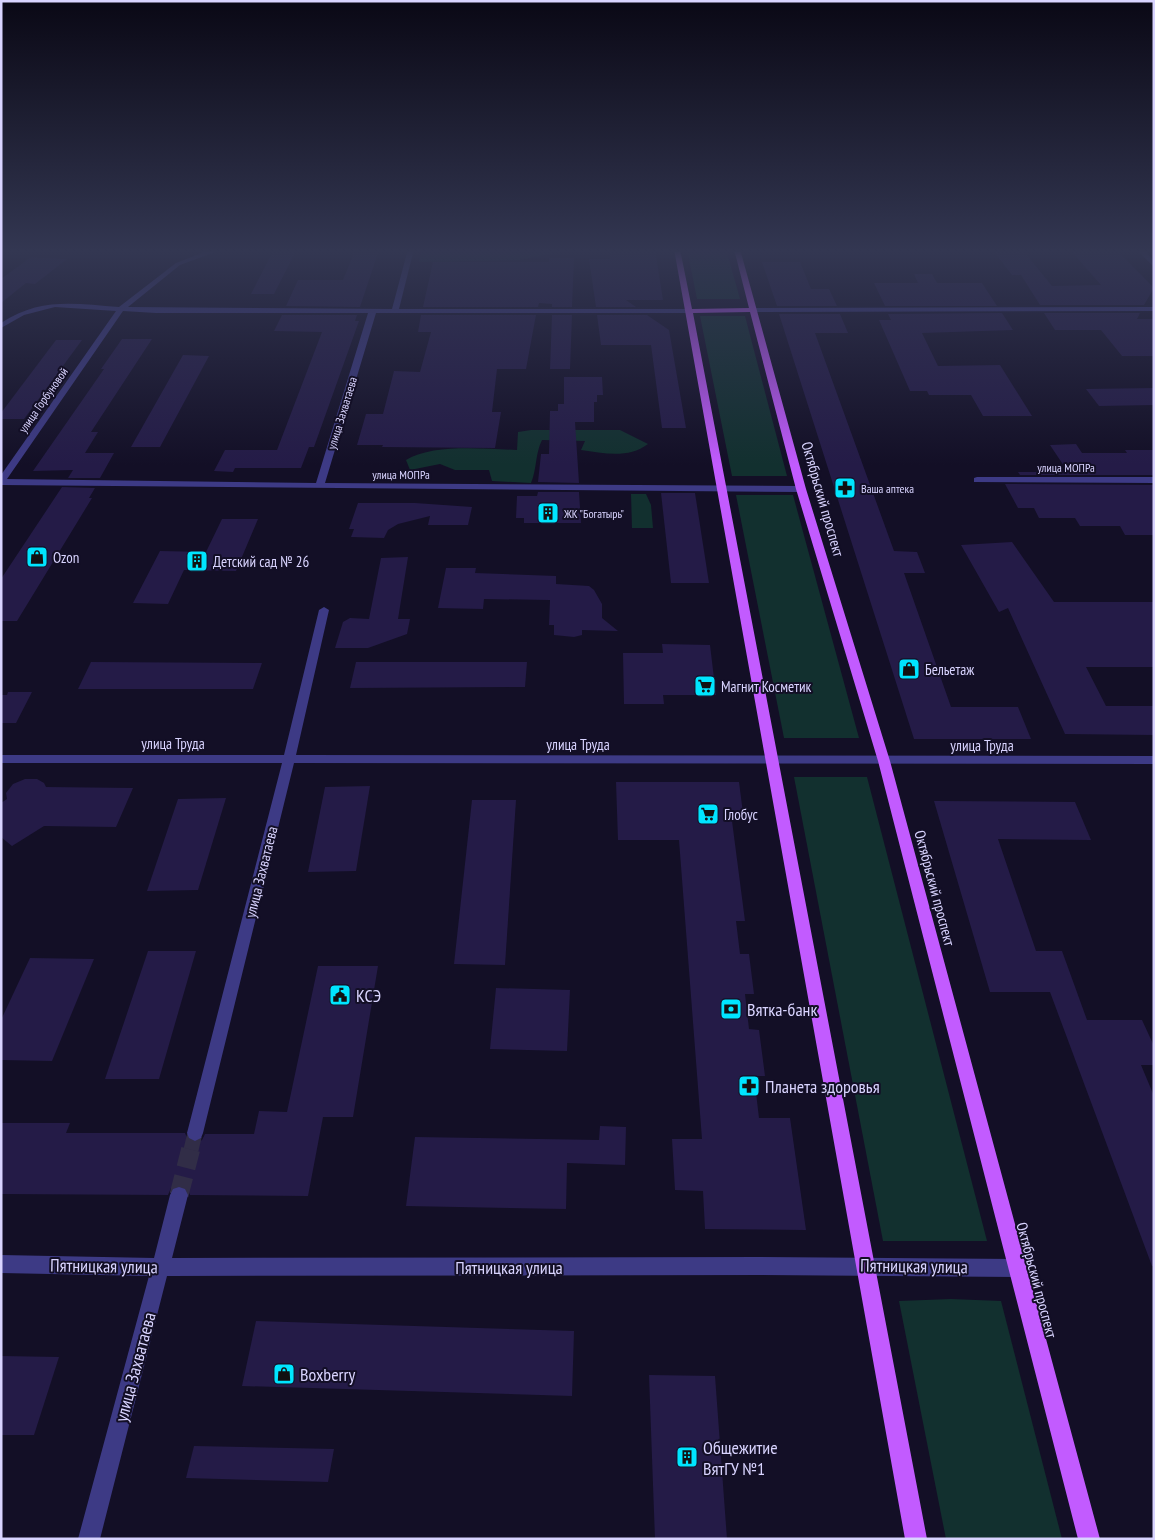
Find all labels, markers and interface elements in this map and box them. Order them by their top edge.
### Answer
street label: улица Горбуновой [15,365,71,435]
street label: улица Захватаева [324,375,360,451]
street label: Октябрьский проспект [798,439,849,559]
street label: улица МОПРа [1037,460,1095,475]
street label: улица МОПРа [372,467,430,482]
pharmacy icon: Ваша аптека [833,476,857,500]
place label: Ваша аптека [861,481,914,496]
building icon: ЖК "Богатырь" [536,501,560,525]
place label: ЖК "Богатырь" [563,506,624,521]
shop icon: Ozon [25,545,49,569]
place label: Ozon [53,548,79,567]
building icon: Детский сад № 26 [185,549,209,573]
place label: Детский сад № 26 [213,552,310,571]
shop icon: Бельетаж [897,657,921,681]
place label: Бельетаж [925,660,975,679]
supermarket icon: Магнит Косметик [693,674,717,698]
place label: Магнит Косметик [721,677,812,696]
street label: улица Труда [141,734,205,753]
street label: улица Труда [546,735,610,754]
street label: улица Труда [950,736,1014,755]
supermarket icon: Глобус [696,802,720,826]
place label: Глобус [724,805,759,824]
street label: улица Захватаева [240,824,282,920]
street label: Октябрьский проспект [910,828,960,948]
public building icon: КСЭ [328,983,352,1007]
place label: КСЭ [356,984,381,1007]
bank icon: Вятка-банк [719,997,743,1021]
place label: Вятка-банк [747,998,817,1021]
pharmacy icon: Планета здоровья [737,1074,761,1098]
place label: Планета здоровья [765,1075,880,1098]
street label: Октябрьский проспект [1012,1220,1062,1340]
street label: Пятницкая улица [50,1254,158,1278]
street label: Пятницкая улица [860,1254,968,1278]
street label: Пятницкая улица [455,1256,563,1279]
street label: улица Захватаева [109,1310,161,1424]
shop icon: Boxberry [272,1362,296,1386]
place label: Boxberry [300,1363,355,1386]
place label: Общежитие ВятГУ №1 [703,1436,778,1480]
building icon: Общежитие ВятГУ №1 [675,1445,699,1469]

